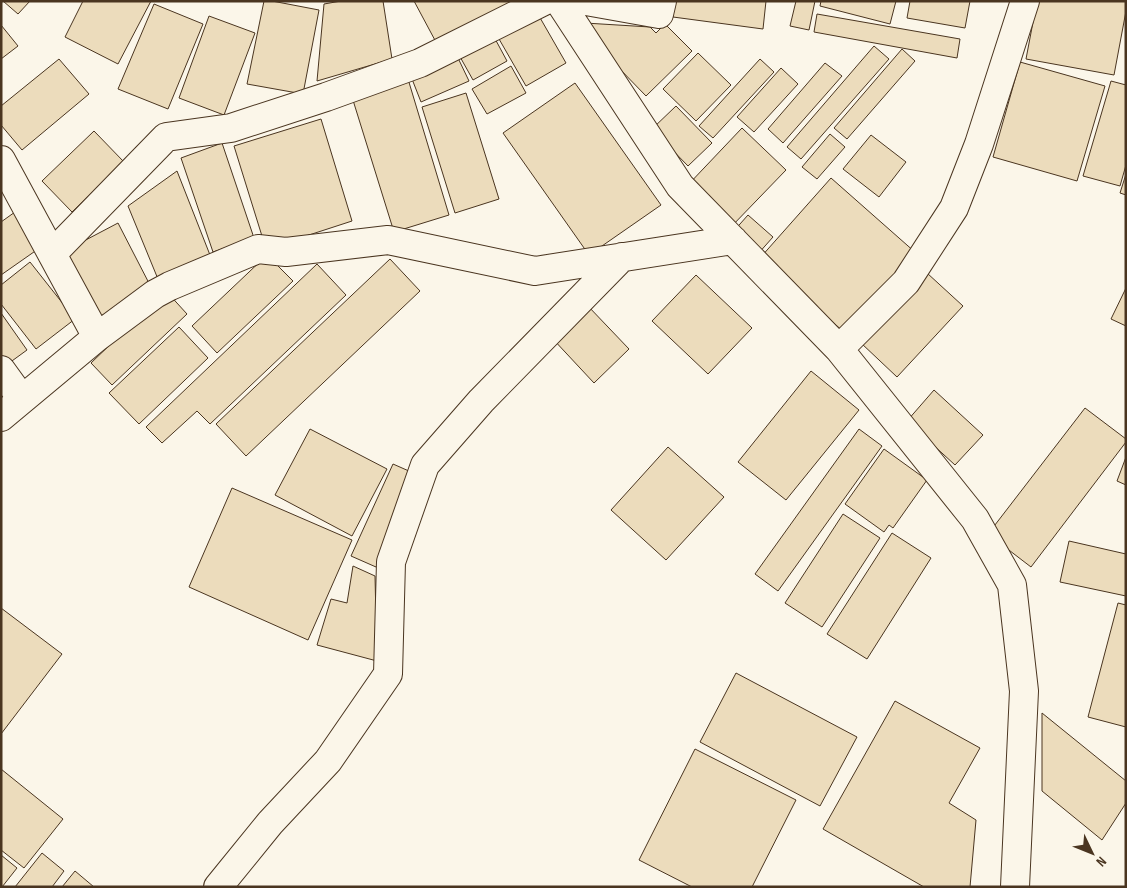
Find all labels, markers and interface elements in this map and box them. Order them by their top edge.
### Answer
north arrow [1067,828,1117,878]
text: N [1092,853,1110,870]

